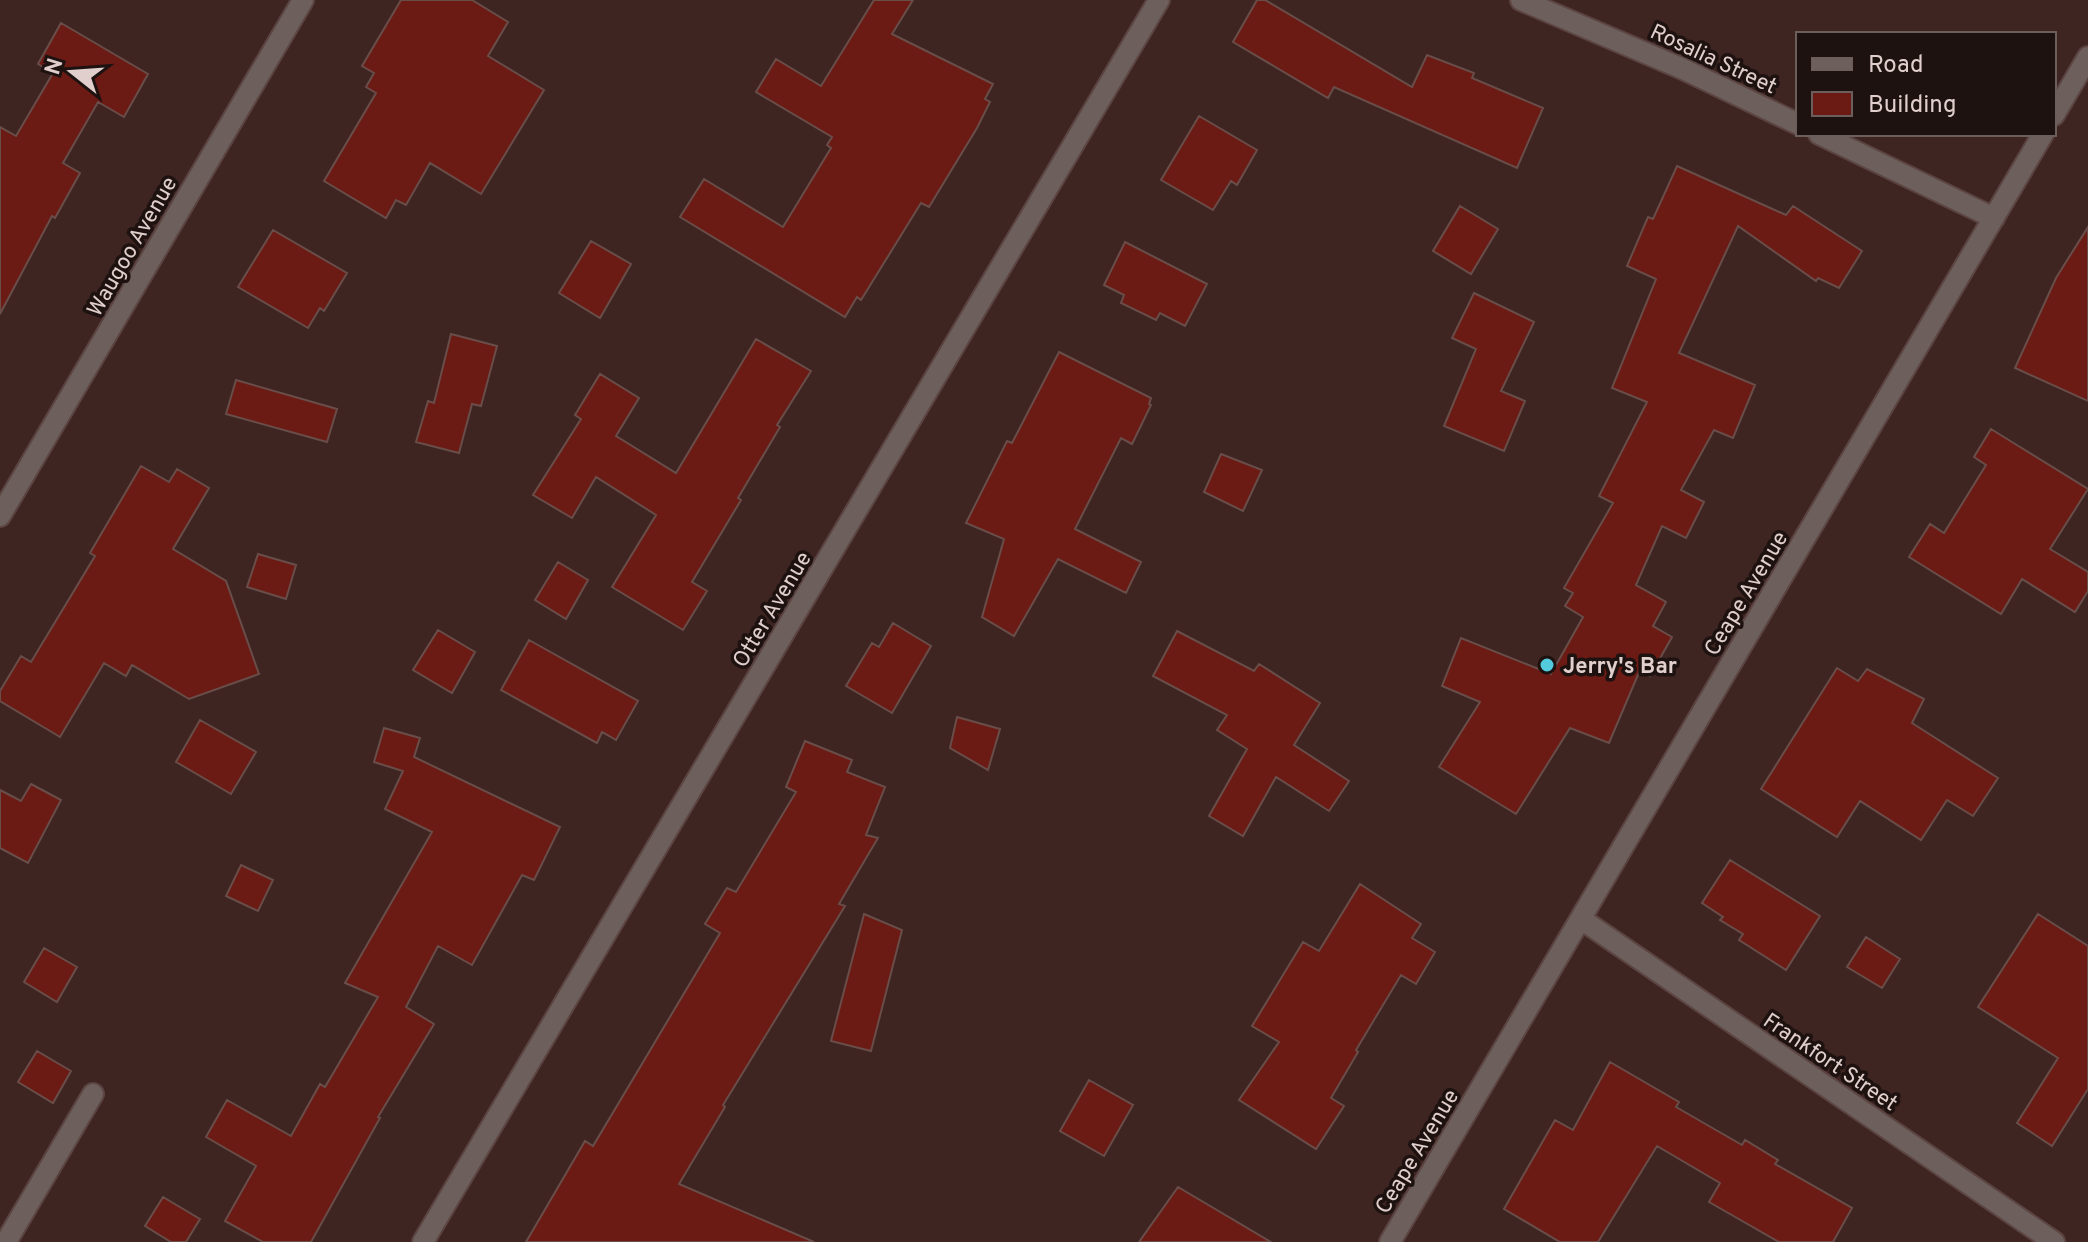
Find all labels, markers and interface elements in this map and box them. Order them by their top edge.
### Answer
street label: Rosalia Street [1645,19,1780,101]
north arrow [32,32,112,112]
legend [1796,32,2056,136]
text: Road [1868,51,1924,81]
text: N [40,55,70,78]
text: Building [1868,91,1957,121]
street label: Waugoo Avenue [82,173,184,322]
street label: Ceape Avenue [1699,527,1795,661]
street label: Otter Avenue [728,547,818,673]
place label: Jerry's Bar [1563,654,1677,681]
marker: Jerry's Bar [1538,656,1556,674]
street label: Frankfort Street [1757,1008,1902,1118]
street label: Ceape Avenue [1370,1085,1466,1219]

